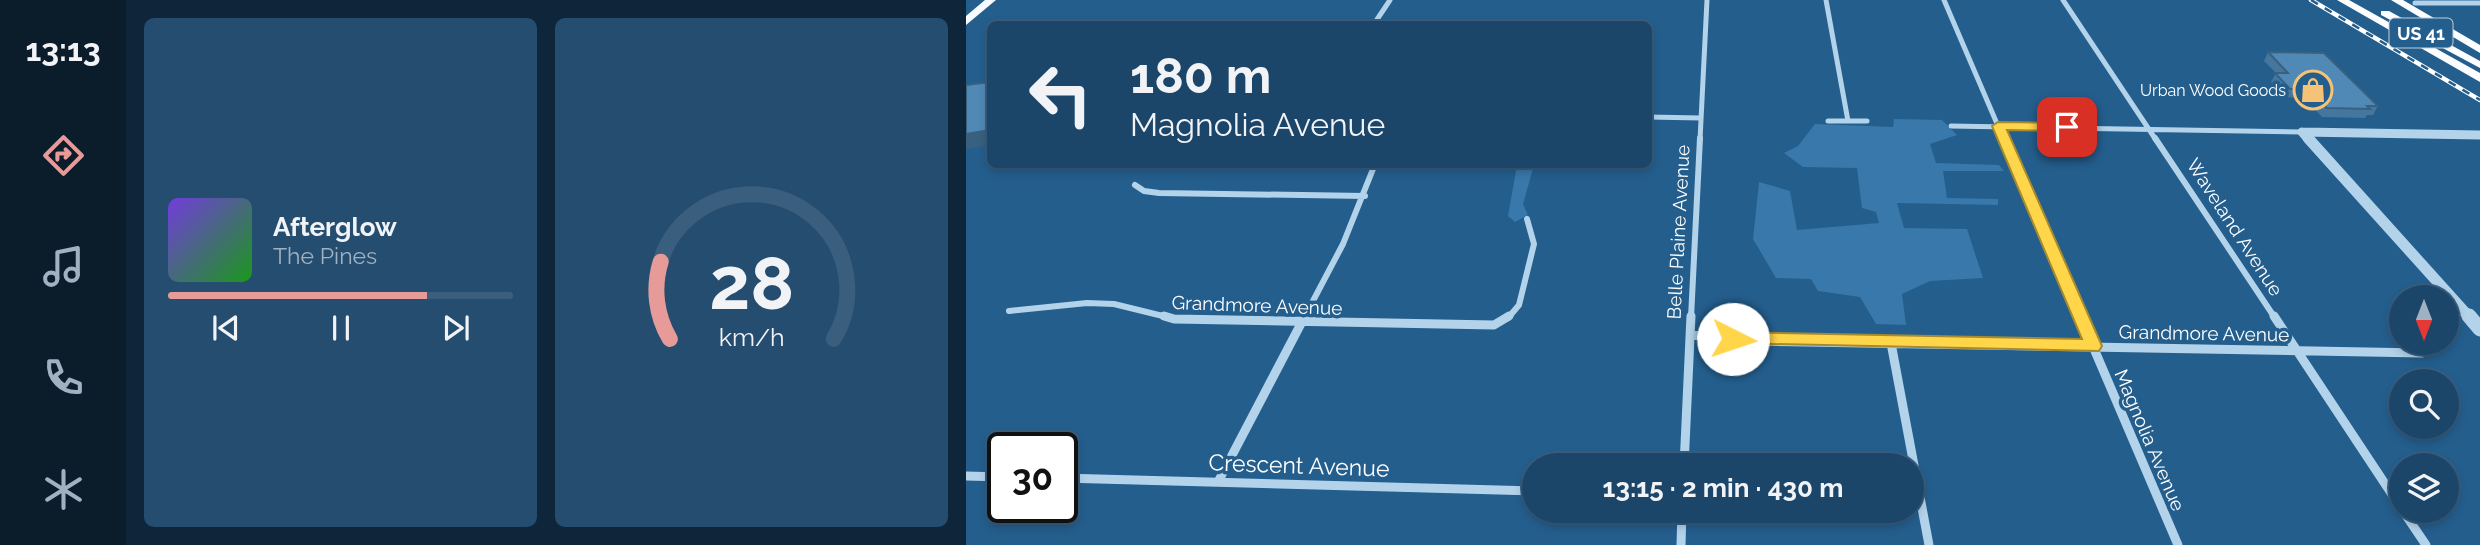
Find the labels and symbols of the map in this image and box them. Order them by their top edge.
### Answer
road number: US 41 [2390,18,2452,48]
shop icon: Urban Wood Goods [2292,69,2334,111]
place label: Urban Wood Goods [2140,81,2286,100]
pin [2037,97,2097,157]
street label: Belle Plaine Avenue [1662,144,1694,320]
street label: Waveland Avenue [2182,154,2288,300]
north arrow [2389,285,2459,355]
street label: Grandmore Avenue [1171,291,1343,319]
position arrow [1696,302,1770,376]
street label: Grandmore Avenue [2118,321,2290,345]
street label: Magnolia Avenue [2110,366,2190,514]
speed limit sign: 30 [987,432,1078,523]
street label: Crescent Avenue [1208,448,1390,482]

